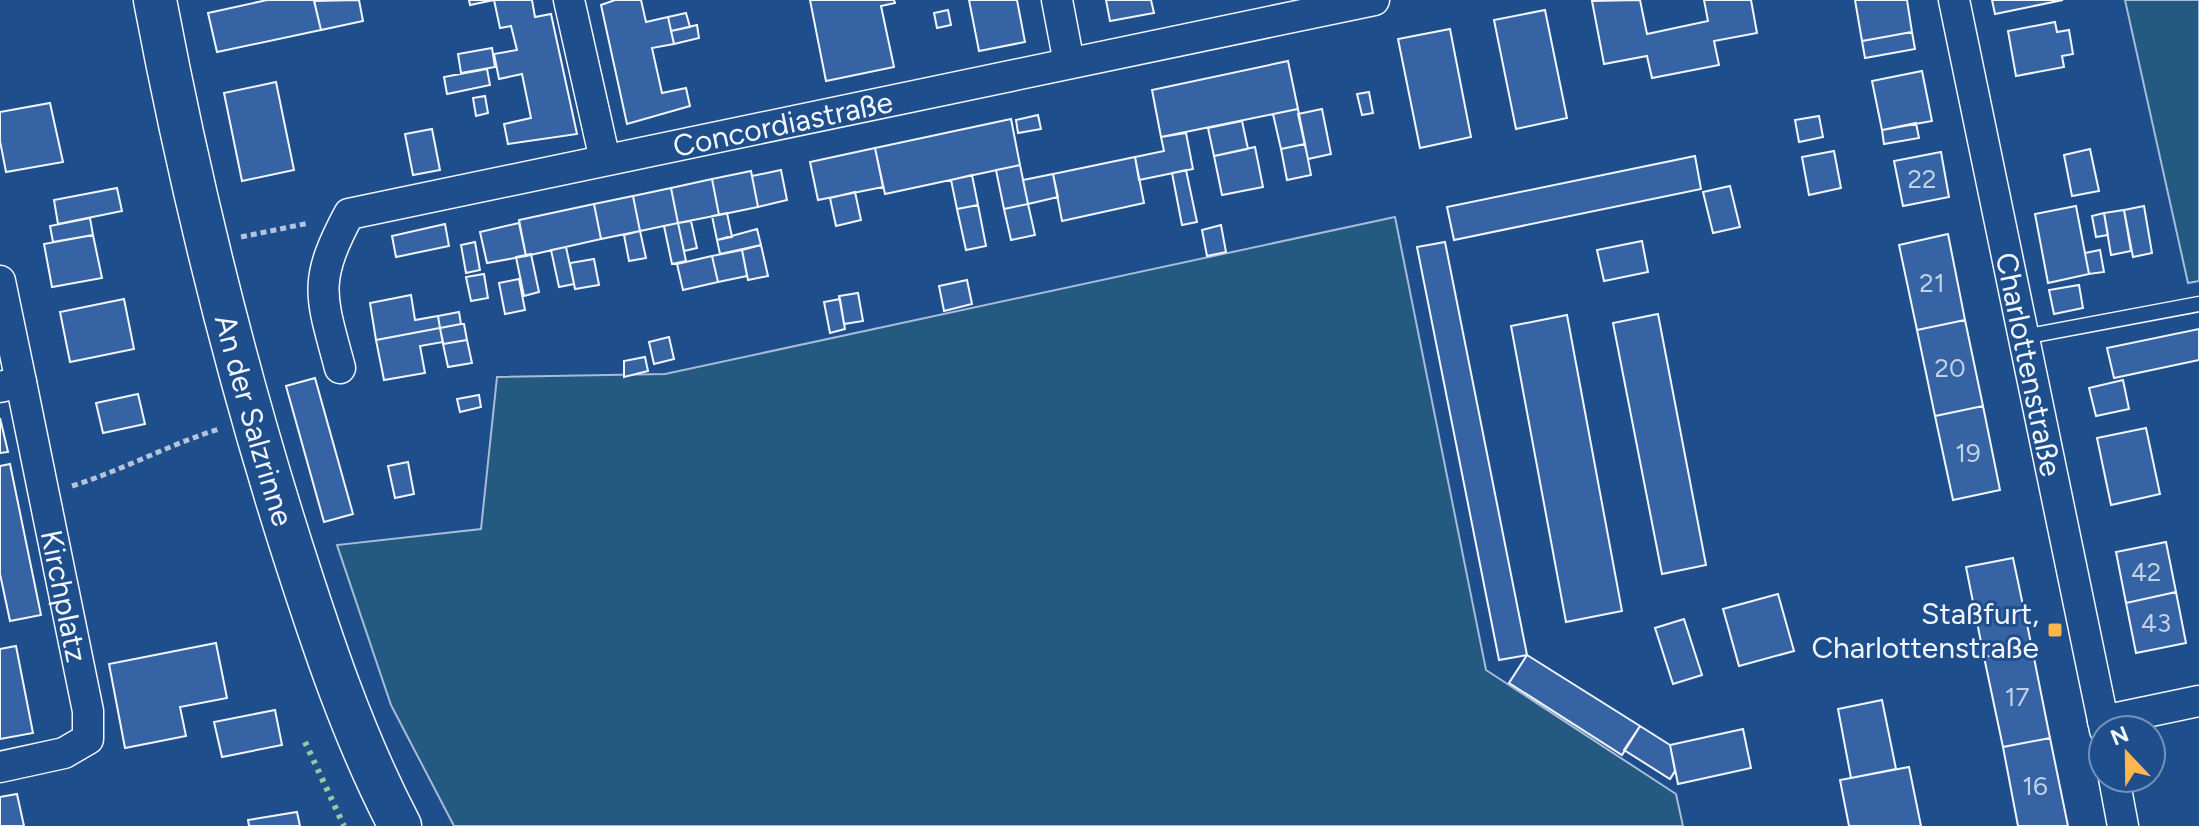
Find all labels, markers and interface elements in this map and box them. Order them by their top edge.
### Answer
street label: Concordiastraße [670,82,896,164]
house number: 22 [1907,163,1937,195]
street label: Charlottenstraße [1988,249,2071,480]
house number: 21 [1919,267,1945,299]
street label: An der Salzrinne [207,311,302,530]
house number: 20 [1934,352,1966,384]
house number: 19 [1955,437,1981,469]
street label: Kirchplatz [33,527,96,665]
house number: 42 [2131,556,2161,588]
place label: Staßfurt, Charlottenstraße [1811,595,2039,666]
house number: 43 [2141,607,2171,639]
marker: Staßfurt, Charlottenstraße [2046,621,2064,639]
house number: 17 [2005,681,2029,713]
north arrow [2087,714,2167,794]
text: N [2107,720,2133,752]
house number: 16 [2022,770,2048,802]

